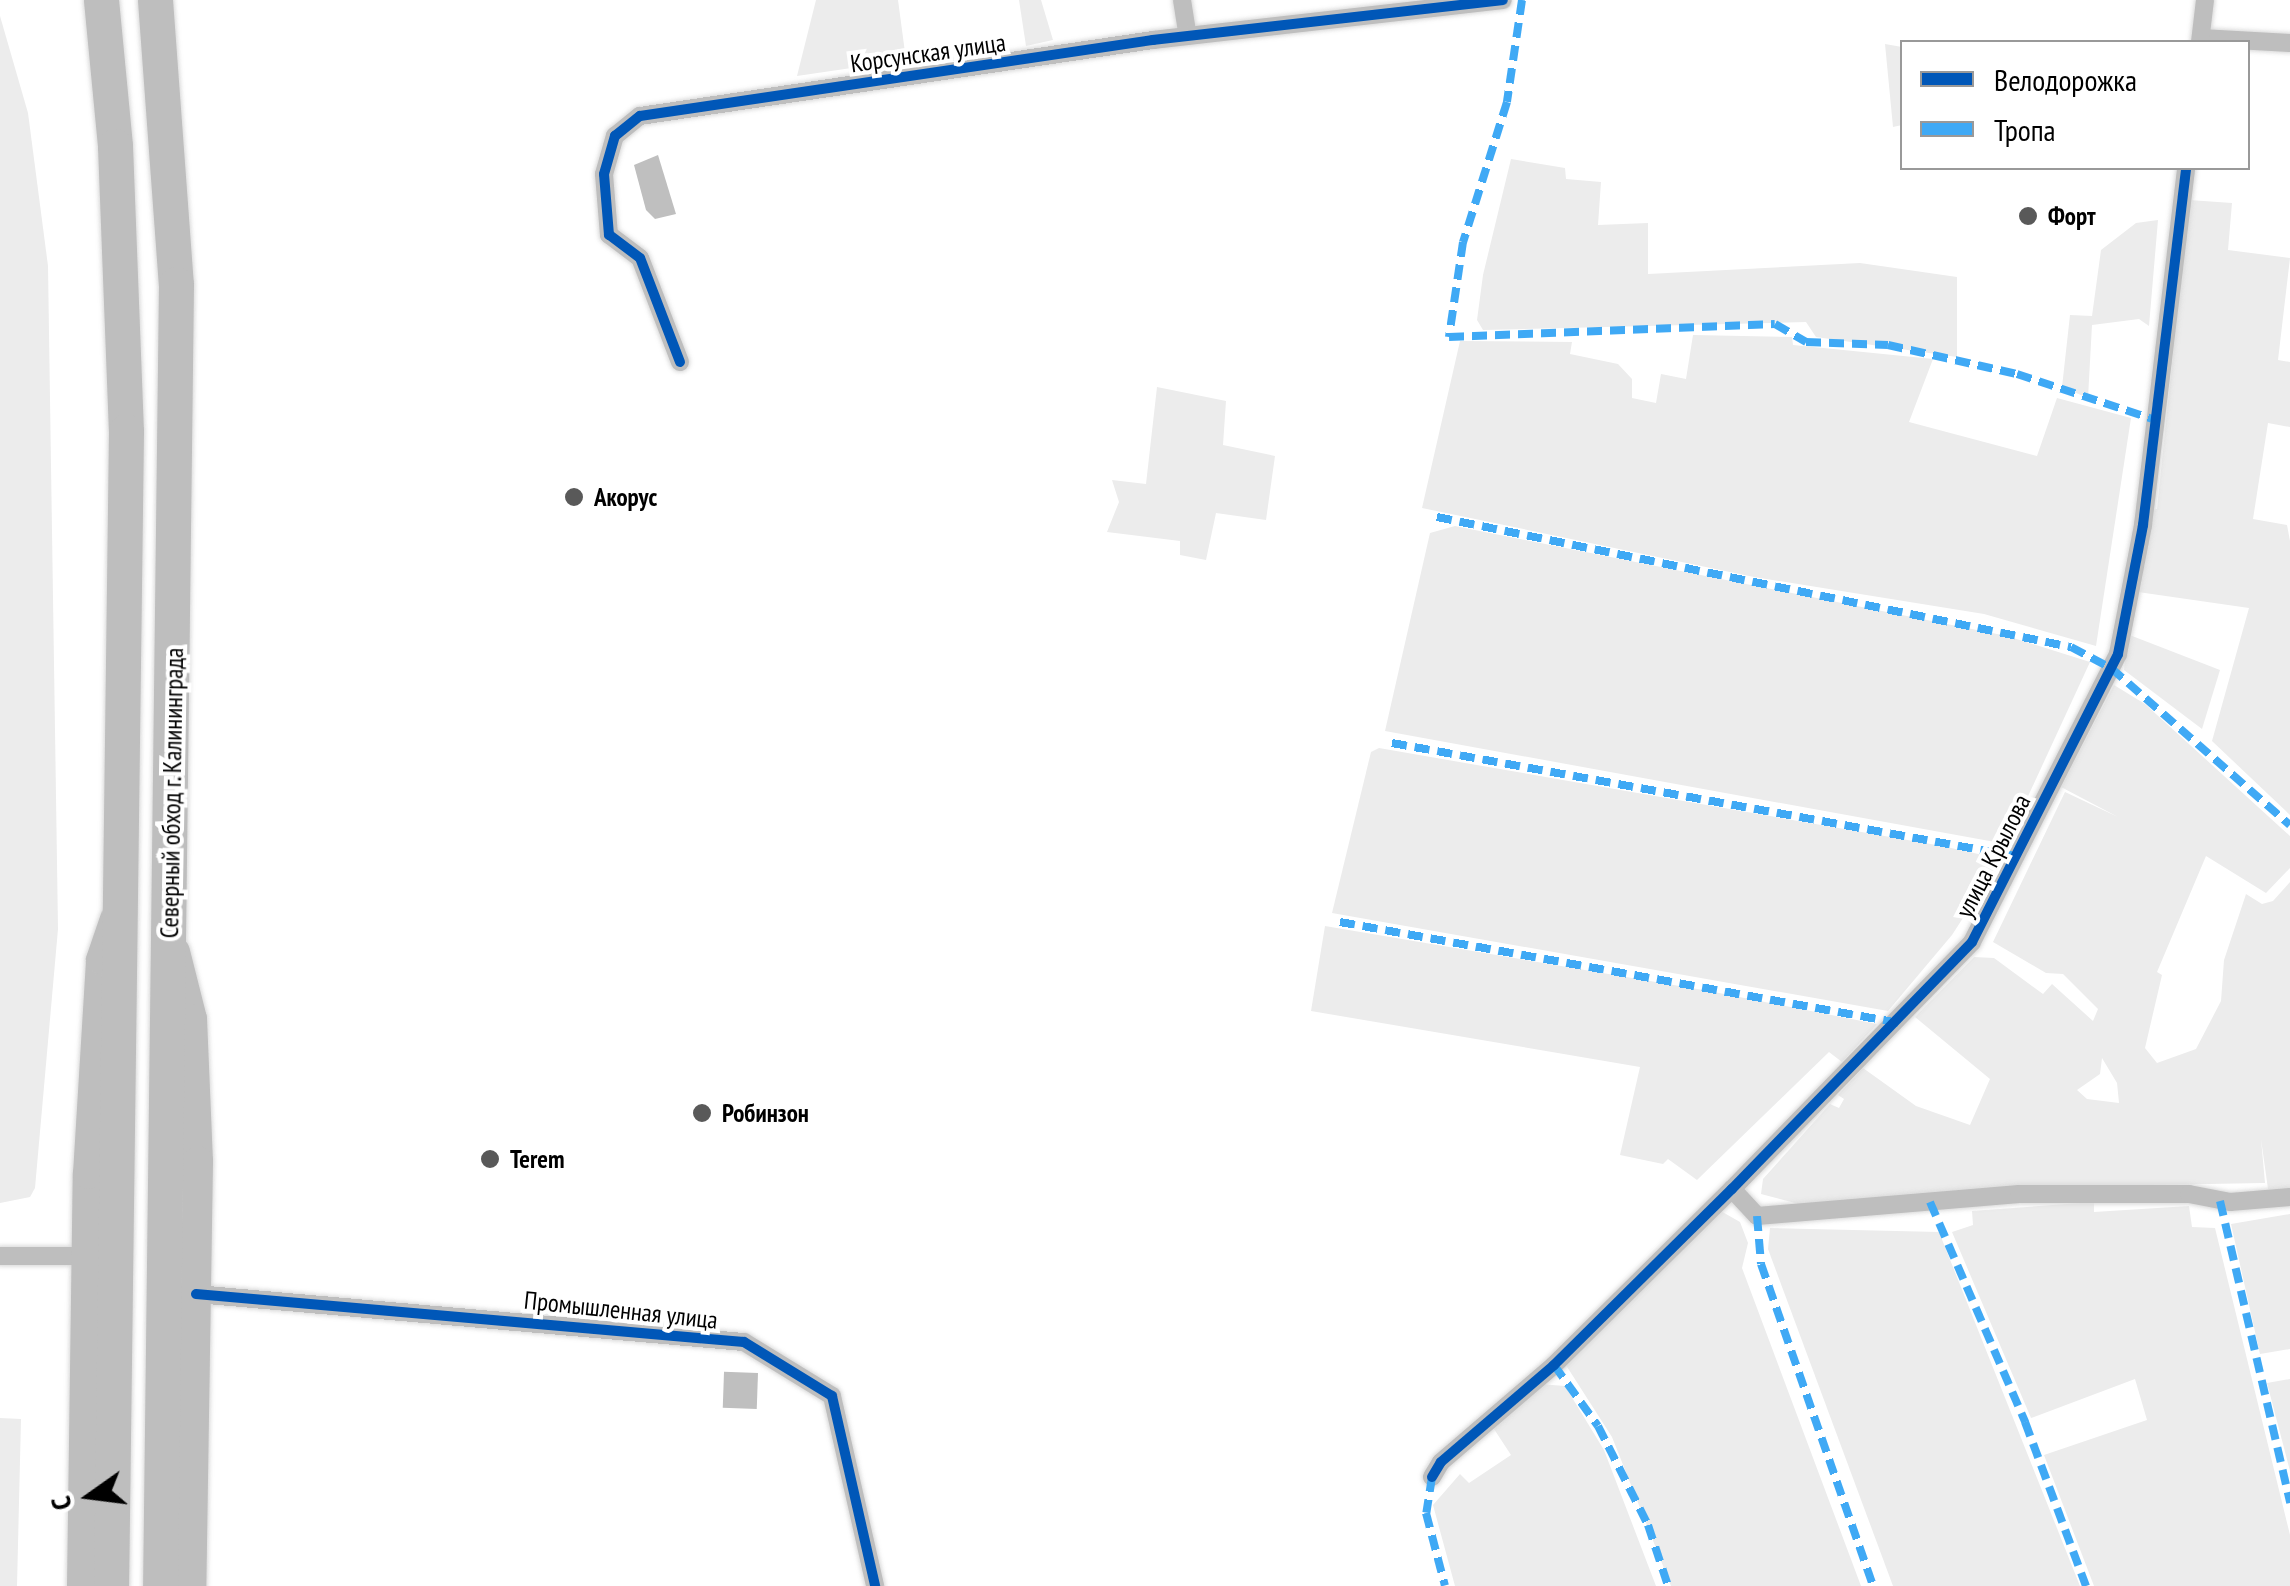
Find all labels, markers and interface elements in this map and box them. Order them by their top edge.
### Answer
street label: Корсунская улица [848,27,1008,79]
legend [1900,40,2250,170]
text: Велодорожка [1994,60,2137,99]
text: Тропа [1994,110,2056,149]
place label: Форт [2048,201,2096,231]
marker: Форт [2017,205,2039,227]
place label: Акорус [594,482,657,512]
marker: Акорус [563,486,585,508]
street label: Северный обход г. Калининграда [154,647,190,939]
street label: улица Крылова [1949,789,2037,923]
place label: Робинзон [722,1098,809,1128]
marker: Робинзон [691,1102,713,1124]
place label: Terem [510,1144,565,1174]
marker: Terem [479,1148,501,1170]
street label: Промышленная улица [523,1285,719,1335]
north arrow [40,1446,140,1546]
text: С [41,1493,80,1514]

